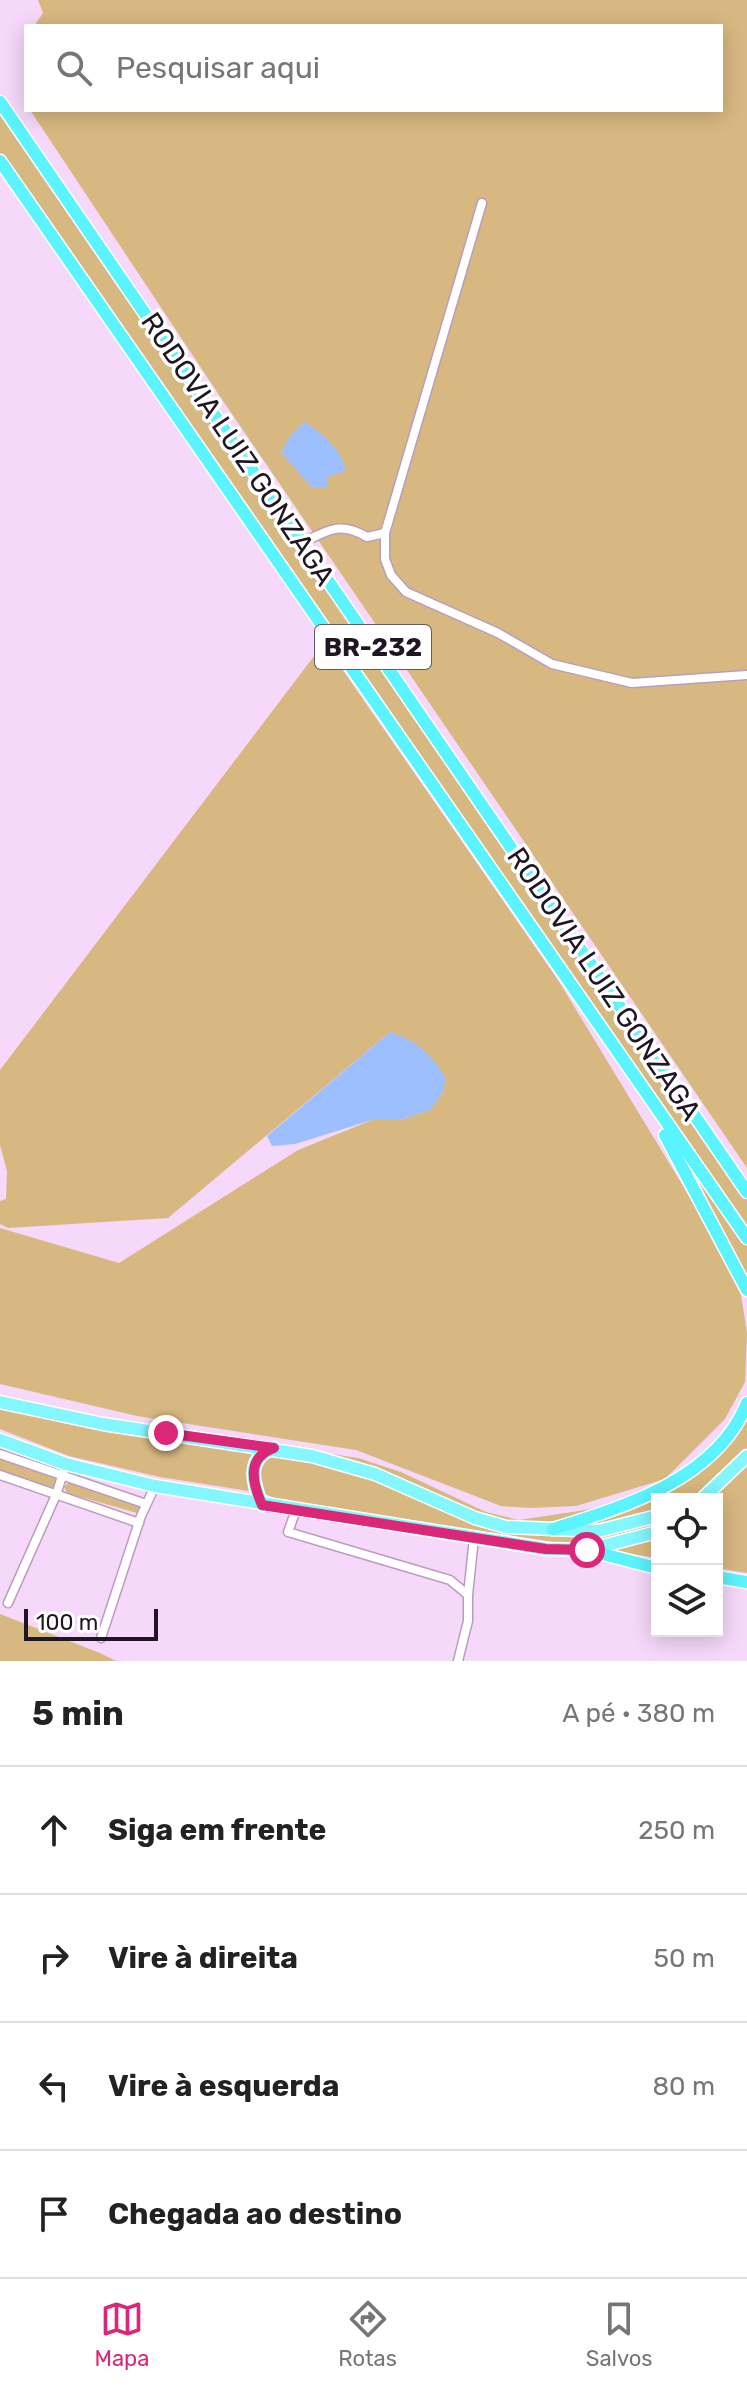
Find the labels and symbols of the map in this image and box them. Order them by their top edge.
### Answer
street label: RODOVIA LUIZ GONZAGA [134,306,342,592]
road number: BR-232 [315,625,431,669]
street label: RODOVIA LUIZ GONZAGA [500,841,708,1127]
route end [148,1415,184,1451]
route start [569,1532,605,1568]
scale bar [24,1605,158,1641]

